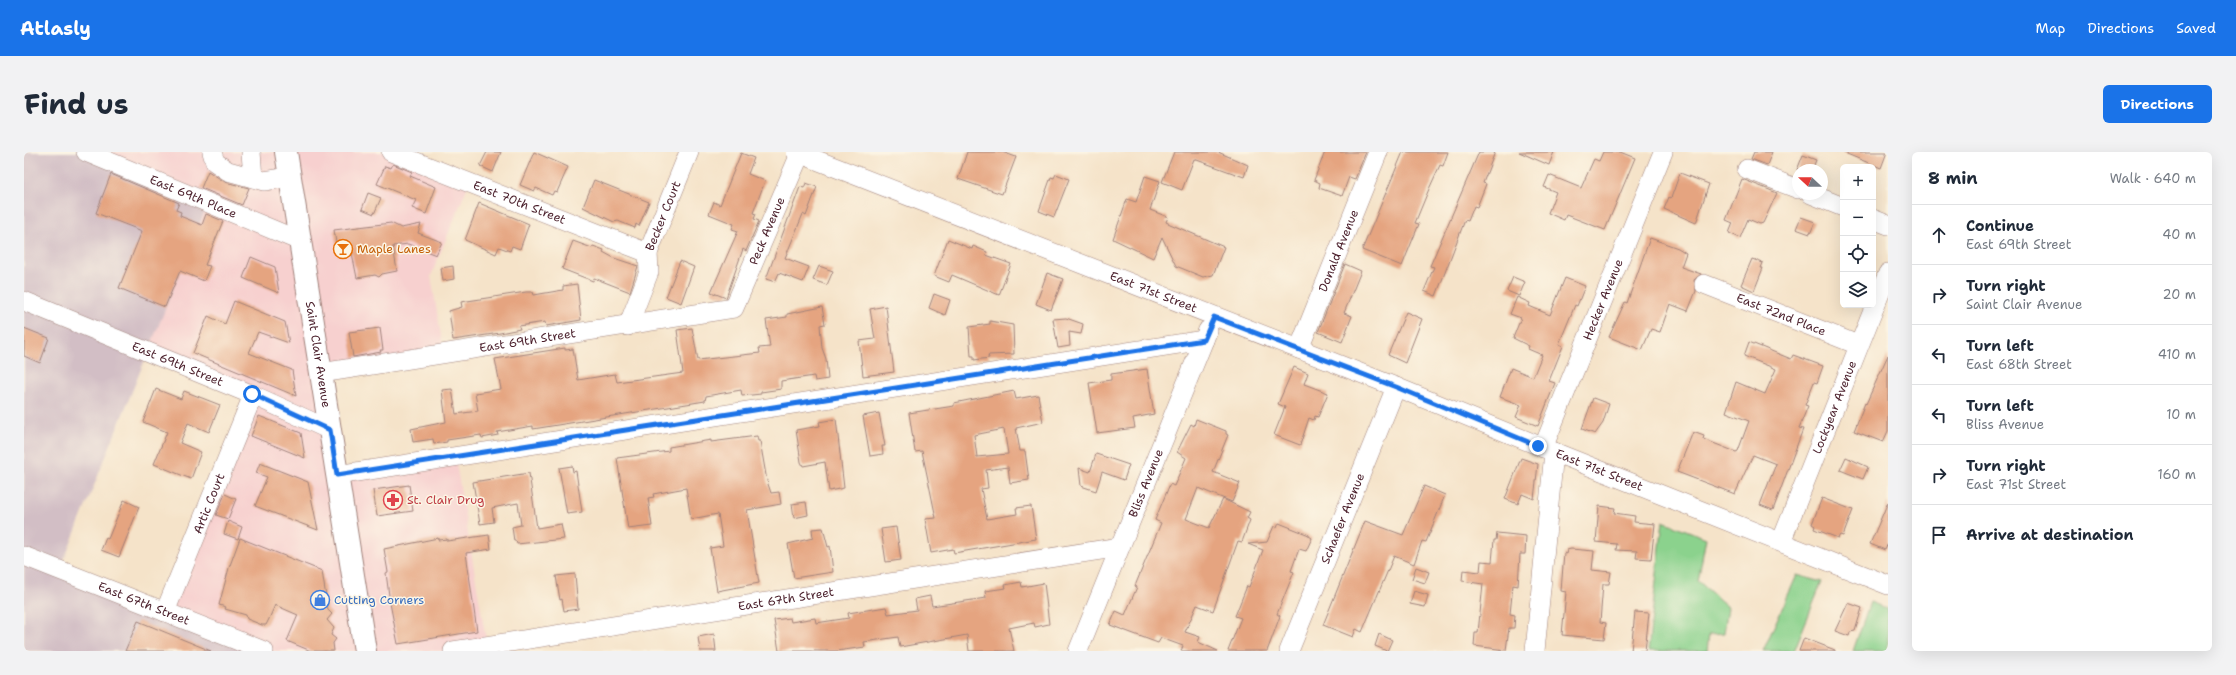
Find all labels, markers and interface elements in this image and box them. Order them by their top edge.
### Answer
text: Atlasly [20,16,91,41]
text: Map [2036,19,2066,37]
text: Directions [2088,19,2154,37]
text: Saved [2176,19,2216,37]
text: Find us [24,85,129,123]
button: Directions [2103,85,2212,123]
north arrow [1792,164,1828,200]
map controls [1840,164,1876,308]
button: + [1840,164,1876,200]
text: 8 min [1928,167,1978,189]
text: Walk · 640 m [2110,170,2196,187]
street label: East 69th Place [147,171,239,222]
street label: East 70th Street [471,177,568,228]
street label: Becker Court [642,179,684,253]
street label: Peck Avenue [745,194,789,267]
button: − [1840,200,1876,236]
street label: Donald Avenue [1315,207,1362,294]
text: Continue [1966,216,2034,236]
icon: ahead [1928,224,1950,246]
text: 40 m [2162,226,2196,243]
button: locate [1840,236,1876,272]
text: East 69th Street [1966,236,2072,253]
bar icon: Maple Lanes [332,238,354,260]
place label: Maple Lanes [357,241,431,257]
street label: Hecker Avenue [1579,257,1627,343]
street label: East 71st Street [1108,268,1200,316]
button: layers [1840,272,1876,308]
text: Turn right [1966,276,2046,296]
icon: right [1928,284,1950,306]
text: 20 m [2163,286,2196,303]
street label: East 72nd Place [1734,290,1828,340]
text: Saint Clair Avenue [1966,296,2082,313]
street label: Saint Clair Avenue [302,300,334,409]
street label: East 69th Street [478,325,577,356]
text: Turn left [1966,336,2034,356]
street label: East 69th Street [129,338,226,390]
icon: left [1928,344,1950,366]
text: 410 m [2158,346,2196,363]
text: East 68th Street [1966,356,2072,373]
street label: Lockyear Avenue [1809,358,1860,456]
route start [243,385,261,403]
text: Turn left [1966,396,2034,416]
icon: left [1928,404,1950,426]
text: 10 m [2166,406,2196,423]
text: Bliss Avenue [1966,416,2044,433]
route end [1529,437,1547,455]
street label: East 71st Street [1553,445,1645,495]
street label: Bliss Avenue [1125,447,1167,520]
text: Turn right [1966,456,2046,476]
icon: right [1928,464,1950,486]
text: 160 m [2158,466,2196,483]
street label: Artic Court [190,471,228,536]
street label: Schaefer Avenue [1317,471,1368,566]
text: East 71st Street [1966,476,2066,493]
pharmacy icon: St. Clair Drug [382,489,404,511]
place label: St. Clair Drug [407,492,484,508]
icon: arrive [1928,524,1950,546]
text: Arrive at destination [1966,525,2134,545]
street label: East 67th Street [96,578,192,629]
street label: East 67th Street [737,584,835,614]
shop icon: Cutting Corners [309,589,331,611]
place label: Cutting Corners [334,592,424,608]

